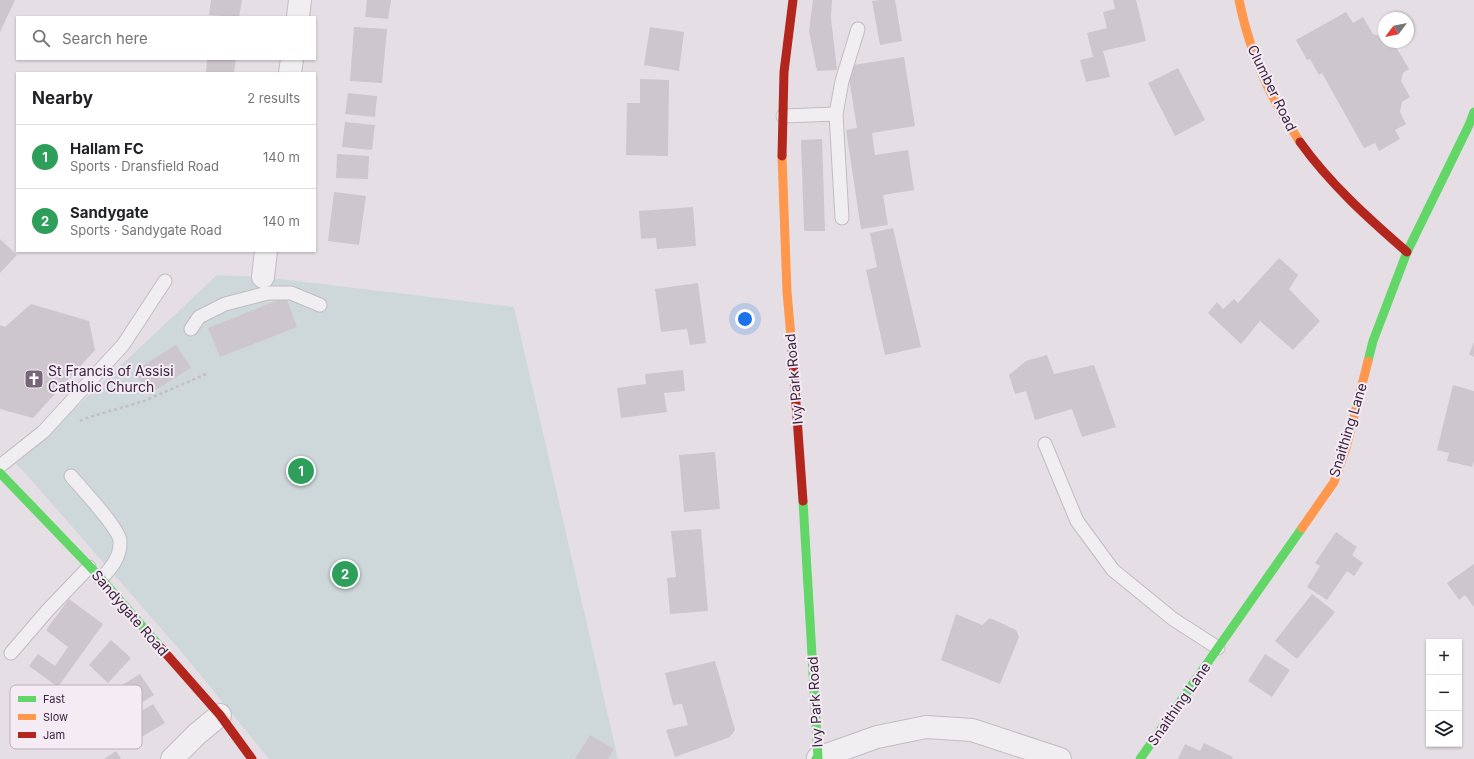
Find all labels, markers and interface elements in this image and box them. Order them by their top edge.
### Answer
north arrow [1378,12,1414,48]
search box [16,16,316,60]
icon: search [30,27,52,49]
text: Search here [62,29,148,48]
street label: Clumber Road [1244,42,1301,134]
text: Nearby [32,88,93,108]
text: 2 results [247,90,300,106]
text: Hallam FC [70,139,144,158]
text: 1 [42,149,48,165]
text: 140 m [263,149,300,165]
text: Sports · Dransfield Road [70,158,219,174]
text: Sandygate [70,203,149,222]
text: 2 [41,213,49,229]
text: 140 m [263,213,300,229]
text: Sports · Sandygate Road [70,222,222,238]
your location [735,309,755,329]
street label: Ivy Park Road [781,333,806,425]
place label: St Francis of Assisi Catholic Church [48,362,174,395]
church icon: St Francis of Assisi Catholic Church [23,368,45,390]
street label: Snaithing Lane [1325,381,1370,479]
pin: 1 [288,456,314,486]
pin: 2 [332,559,358,589]
street label: Sandygate Road [88,566,172,659]
map controls [1426,639,1462,747]
button: + [1426,639,1462,675]
street label: Ivy Park Road [804,656,825,748]
street label: Snaithing Lane [1144,659,1214,749]
button: − [1426,675,1462,711]
legend [10,685,142,749]
text: Fast [43,692,65,706]
text: Slow [43,710,68,724]
button: layers [1426,711,1462,747]
text: Jam [43,728,65,742]

